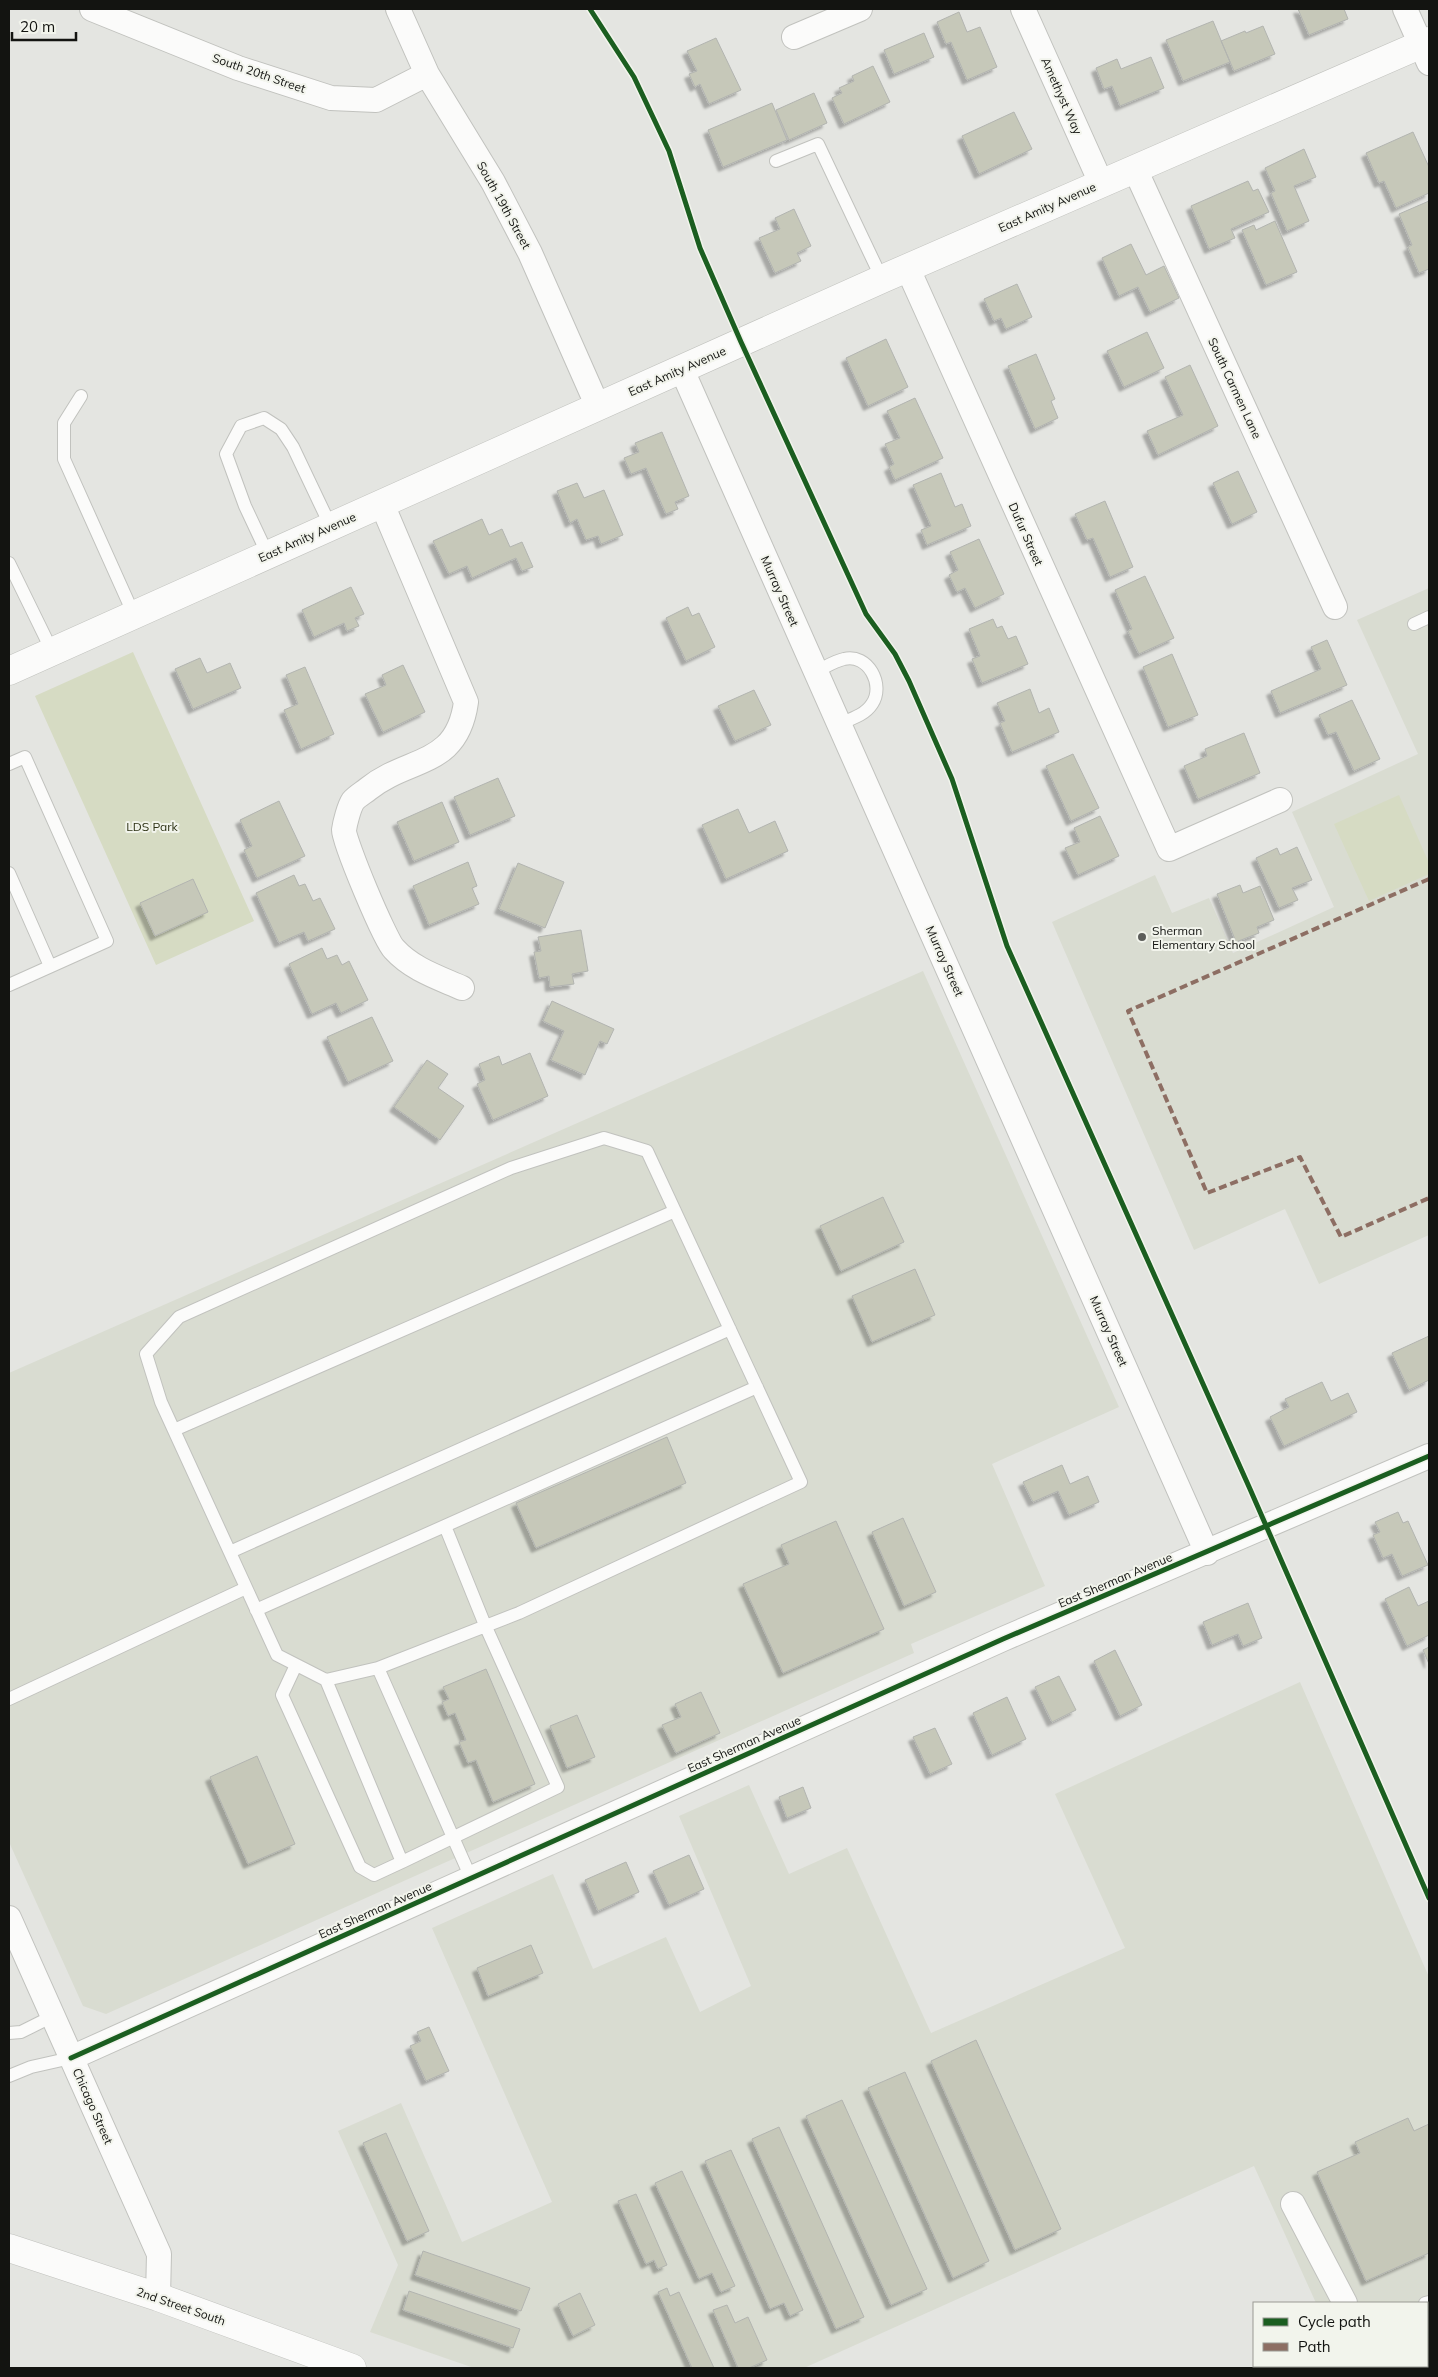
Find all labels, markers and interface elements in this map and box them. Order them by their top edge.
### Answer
scale bar [12,10,76,42]
text: 20 m [20,17,55,36]
street label: South 20th Street [210,50,308,96]
street label: Amethyst Way [1038,55,1086,137]
street label: South 19th Street [474,159,534,251]
street label: East Amity Avenue [996,179,1098,235]
street label: South Carmen Lane [1205,335,1265,441]
street label: East Amity Avenue [626,343,728,399]
street label: Dufur Street [1005,500,1047,568]
street label: East Amity Avenue [256,509,358,565]
street label: Murray Street [758,553,802,629]
park label: LDS Park [126,819,179,834]
street label: Murray Street [923,923,967,999]
place label: Sherman Elementary School [1152,923,1255,952]
marker: Sherman Elementary School [1136,931,1148,943]
street label: Murray Street [1087,1293,1131,1369]
street label: East Sherman Avenue [1056,1549,1174,1611]
street label: East Sherman Avenue [685,1712,803,1776]
street label: East Sherman Avenue [316,1878,434,1942]
street label: Chicago Street [70,2066,116,2146]
street label: 2nd Street South [134,2284,228,2328]
legend [1253,2302,1428,2367]
text: Cycle path [1298,2312,1371,2331]
text: Path [1298,2337,1330,2356]

